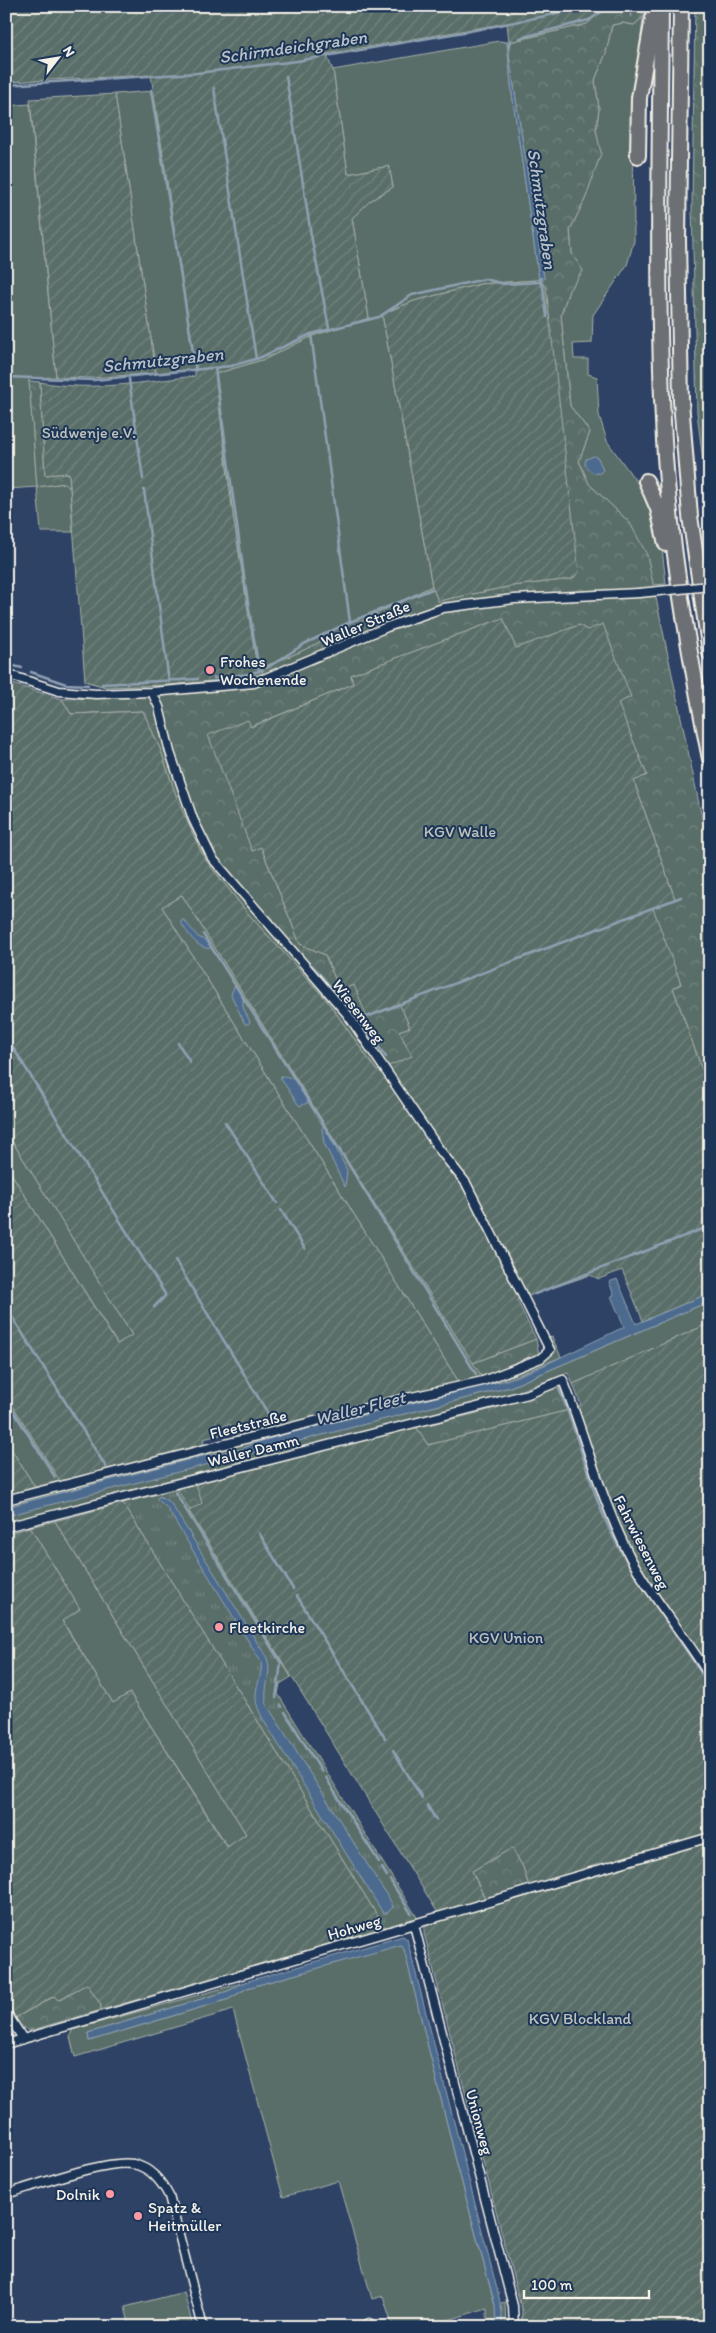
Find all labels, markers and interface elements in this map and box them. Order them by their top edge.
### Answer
water label: Schirmdeichgraben [218,26,369,68]
north arrow [32,32,82,82]
text: N [59,43,78,60]
water label: Schmutzgraben [523,147,561,271]
water label: Schmutzgraben [102,343,225,377]
park label: Südwenje e.V. [42,423,136,442]
street label: Waller Straße [318,596,413,651]
place label: Frohes Wochenende [220,652,307,689]
marker: Frohes Wochenende [204,664,216,676]
park label: KGV Walle [424,822,496,841]
street label: Wiesenweg [328,975,389,1048]
water label: Waller Fleet [313,1386,410,1430]
street label: Fleetstraße [208,1406,289,1443]
street label: Waller Damm [206,1430,301,1471]
street label: Fahrwiesenweg [610,1492,674,1593]
place label: Fleetkirche [229,1618,305,1637]
marker: Fleetkirche [213,1621,225,1633]
park label: KGV Union [469,1628,544,1647]
street label: Hohweg [325,1911,384,1944]
park label: KGV Blockland [529,2009,632,2028]
street label: Unionweg [462,2087,498,2158]
place label: Dolnik [56,2185,101,2204]
marker: Dolnik [104,2188,116,2200]
place label: Spatz & Heitmüller [148,2198,221,2235]
marker: Spatz & Heitmüller [132,2210,144,2222]
scale bar [524,2268,648,2300]
text: 100 m [531,2276,573,2294]

